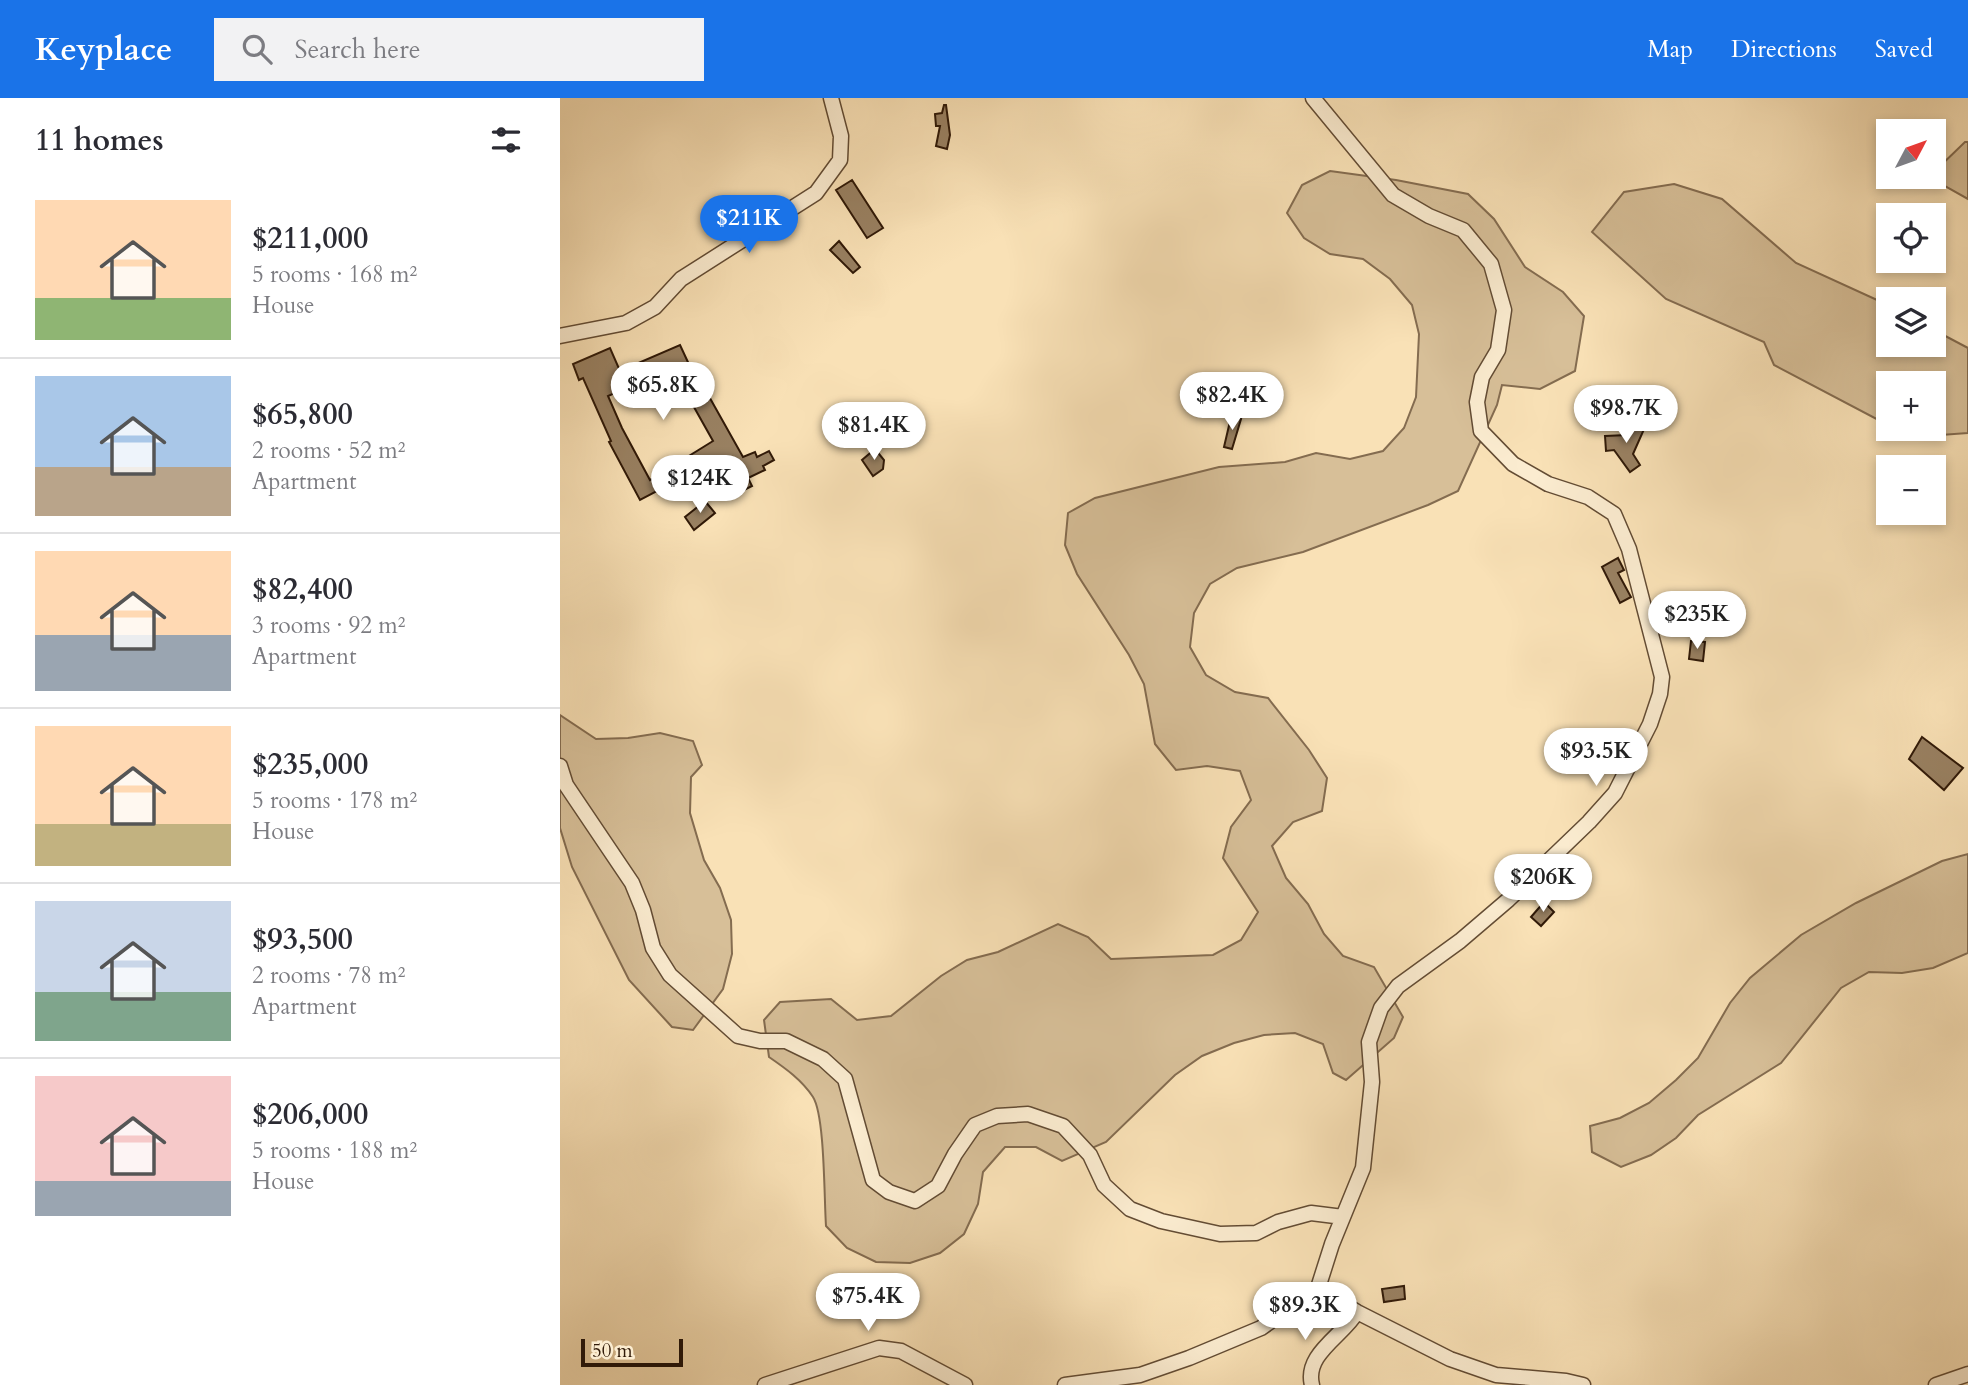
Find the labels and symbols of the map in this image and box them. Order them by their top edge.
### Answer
north arrow [1876,119,1946,189]
pin: $211K [700,195,798,255]
pin: $65.8K [606,362,720,422]
pin: $82.4K [1175,372,1289,432]
pin: $98.7K [1569,386,1683,445]
pin: $81.4K [817,402,931,462]
pin: $124K [651,456,749,515]
pin: $235K [1648,592,1746,651]
pin: $93.5K [1539,728,1653,788]
pin: $206K [1494,854,1592,914]
pin: $75.4K [811,1274,925,1333]
pin: $89.3K [1248,1282,1362,1342]
scale bar [581,1336,682,1368]

